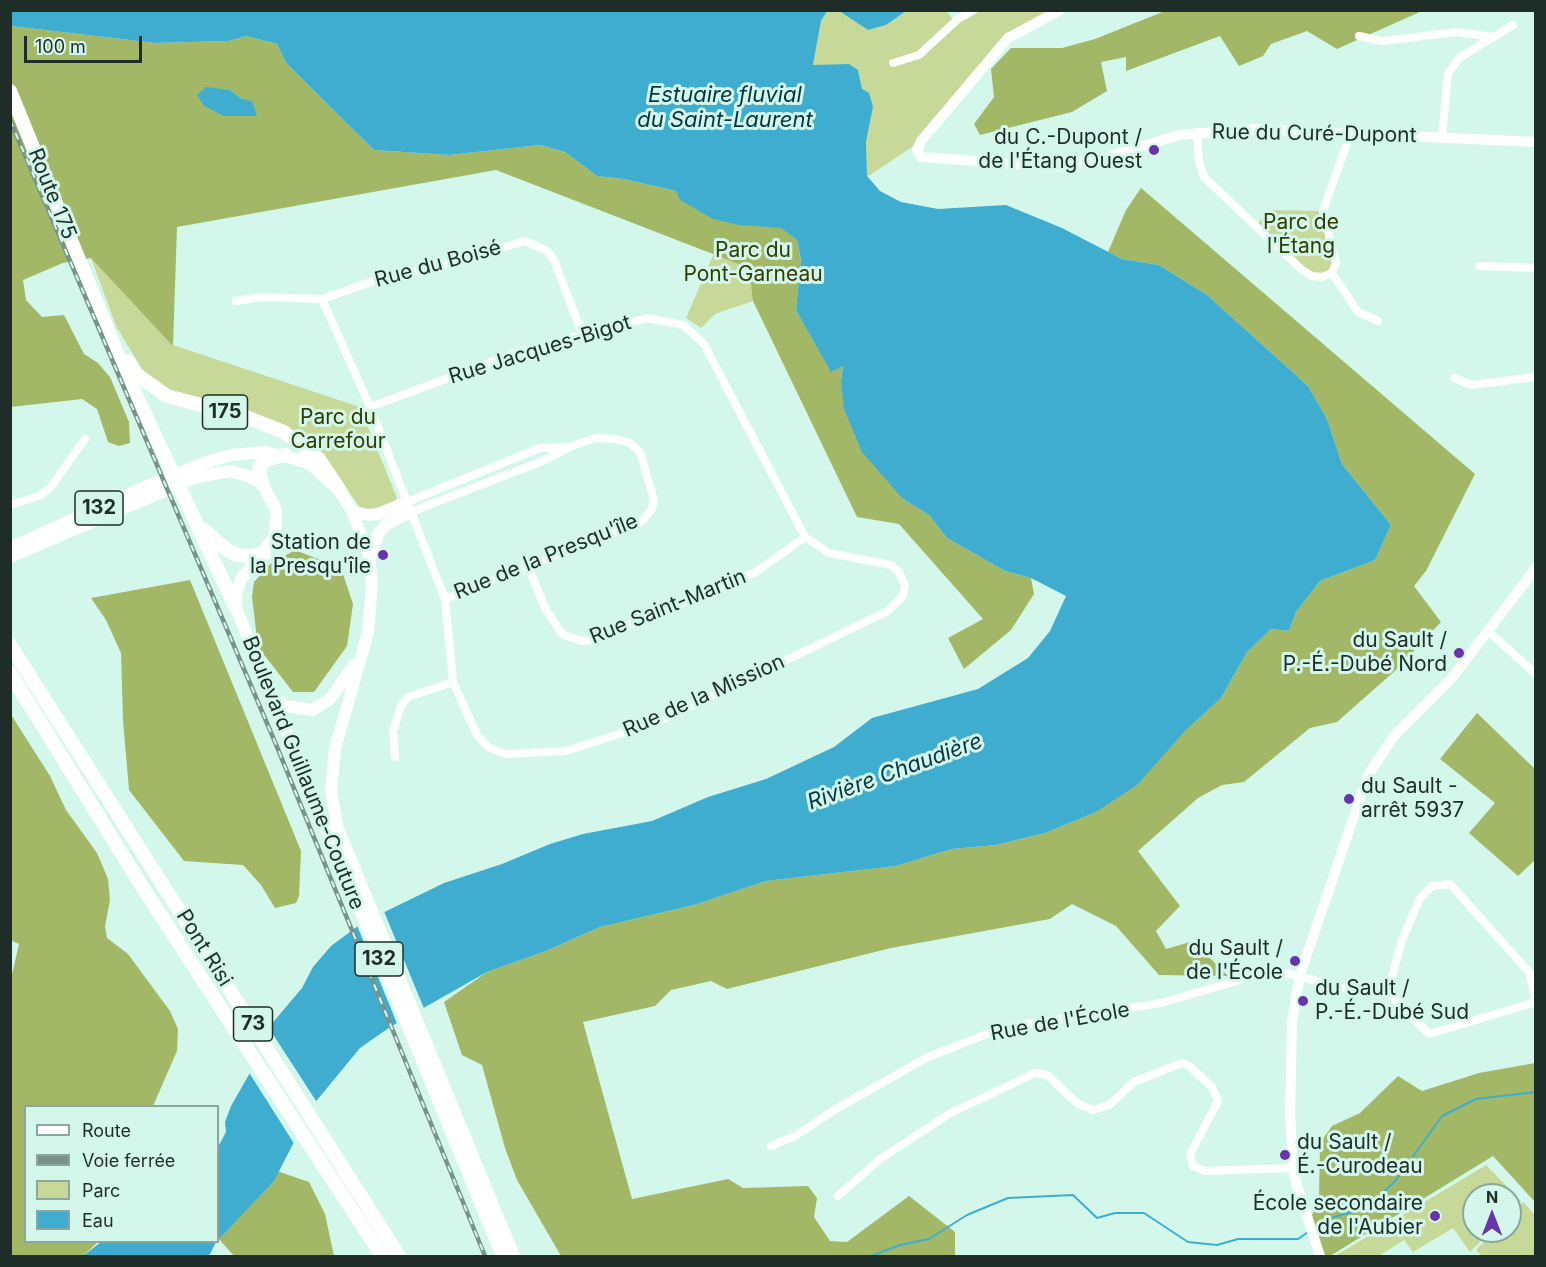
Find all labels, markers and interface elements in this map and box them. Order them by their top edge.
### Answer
scale bar [27,24,146,62]
text: 100 m [35,36,86,57]
water label: Estuaire fluvial du Saint-Laurent [637,82,813,134]
street label: Rue du Curé-Dupont [1211,120,1417,148]
place label: du C.-Dupont / de l'Étang Ouest [978,125,1142,175]
marker: du C.-Dupont / de l'Étang Ouest [1147,143,1161,157]
street label: Route 175 [22,145,82,243]
park label: Parc de l'Étang [1263,210,1339,260]
street label: Rue du Boisé [372,235,504,293]
park label: Parc du Pont-Garneau [683,238,823,288]
street label: Rue Jacques-Bigot [446,310,634,390]
road number: 175 [202,395,248,429]
park label: Parc du Carrefour [290,405,386,455]
road number: 132 [75,491,123,525]
street label: Rue de la Presqu'île [450,509,642,605]
place label: Station de la Presqu'île [250,530,371,580]
marker: Station de la Presqu'île [376,548,390,562]
street label: Rue Saint-Martin [586,564,750,650]
place label: du Sault / P.-É.-Dubé Nord [1283,628,1447,678]
street label: Boulevard Guillaume-Couture [236,633,370,913]
marker: du Sault / P.-É.-Dubé Nord [1452,646,1466,660]
street label: Rue de la Mission [619,649,789,743]
water label: Rivière Chaudière [804,728,986,816]
place label: du Sault - arrêt 5937 [1361,774,1464,824]
marker: du Sault - arrêt 5937 [1342,792,1356,806]
street label: Pont Risi [171,905,237,991]
place label: du Sault / de l'École [1186,936,1283,986]
road number: 132 [355,942,403,976]
marker: du Sault / de l'École [1288,954,1302,968]
place label: du Sault / P.-É.-Dubé Sud [1315,976,1469,1026]
marker: du Sault / P.-É.-Dubé Sud [1296,994,1310,1008]
street label: Rue de l'École [988,997,1132,1047]
road number: 73 [234,1007,272,1041]
legend [24,1105,219,1243]
text: Route [82,1120,131,1141]
place label: du Sault / É.-Curodeau [1297,1130,1423,1180]
marker: du Sault / É.-Curodeau [1278,1148,1292,1162]
text: Voie ferrée [82,1150,175,1171]
text: Parc [82,1180,120,1201]
north arrow [1462,1183,1522,1243]
text: N [1486,1187,1498,1207]
place label: École secondaire de l'Aubier [1253,1191,1423,1241]
marker: École secondaire de l'Aubier [1428,1209,1442,1223]
text: Eau [82,1210,114,1231]

